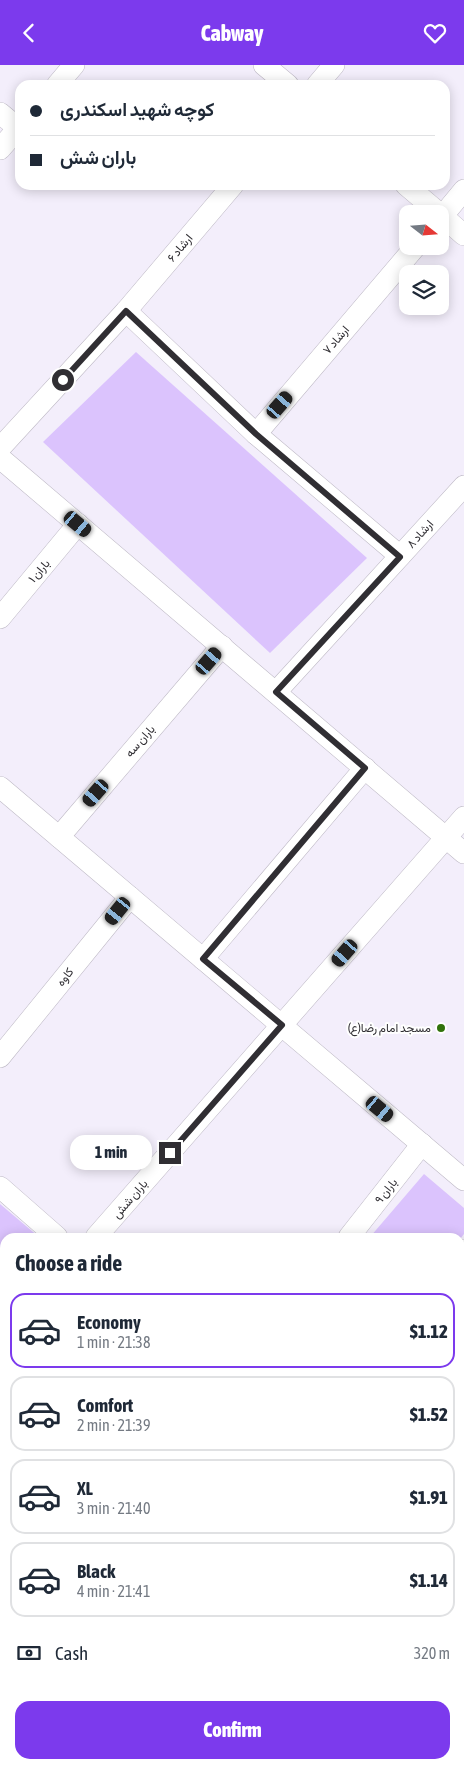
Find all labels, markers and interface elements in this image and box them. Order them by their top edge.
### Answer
icon: back [15,19,43,47]
icon: heart [421,19,449,47]
text: Cabway [201,20,263,46]
text: کوچه شهید اسکندری [60,98,214,120]
text: باران شش [60,146,136,168]
north arrow [399,205,449,255]
map controls [399,205,449,315]
street label: ارشاد ۶ [164,231,196,265]
button: layers [399,265,449,315]
street label: ارشاد ۷ [320,323,353,358]
route start [52,369,74,391]
car [264,389,295,421]
car [61,509,94,539]
street label: ارشاد ۸ [404,517,437,552]
street label: باران ۱ [25,557,53,586]
car [193,645,224,677]
street label: باران سه [122,722,159,761]
car [80,777,111,809]
car [102,895,133,927]
car [329,937,360,969]
street label: کاوه [53,965,77,990]
place label: مسجد امام رضا(ع) [348,1021,431,1037]
marker: مسجد امام رضا(ع) [435,1022,447,1034]
car [363,1094,396,1124]
callout: 1 min [70,1135,152,1171]
route end [159,1142,181,1164]
text: 1 min [95,1143,127,1161]
street label: باران ۹ [372,1176,401,1207]
street label: باران شش [109,1177,151,1222]
text: Choose a ride [15,1250,122,1276]
icon: car [17,1308,62,1353]
text: Economy [77,1311,141,1333]
text: $1.12 [410,1320,448,1342]
text: 1 min · 21:38 [77,1333,150,1351]
icon: car [17,1391,62,1436]
text: Comfort [77,1394,133,1416]
text: $1.52 [410,1403,448,1425]
text: 2 min · 21:39 [77,1416,150,1434]
icon: car [17,1474,62,1519]
text: XL [77,1477,93,1499]
text: $1.91 [410,1486,448,1508]
text: 3 min · 21:40 [77,1499,150,1517]
icon: car [17,1557,62,1602]
text: Black [77,1560,115,1582]
text: $1.14 [410,1569,448,1591]
text: 4 min · 21:41 [77,1582,150,1600]
icon: cash [15,1639,43,1667]
text: Cash [55,1642,88,1664]
text: 320 m [414,1644,450,1662]
button: Confirm [15,1701,450,1759]

